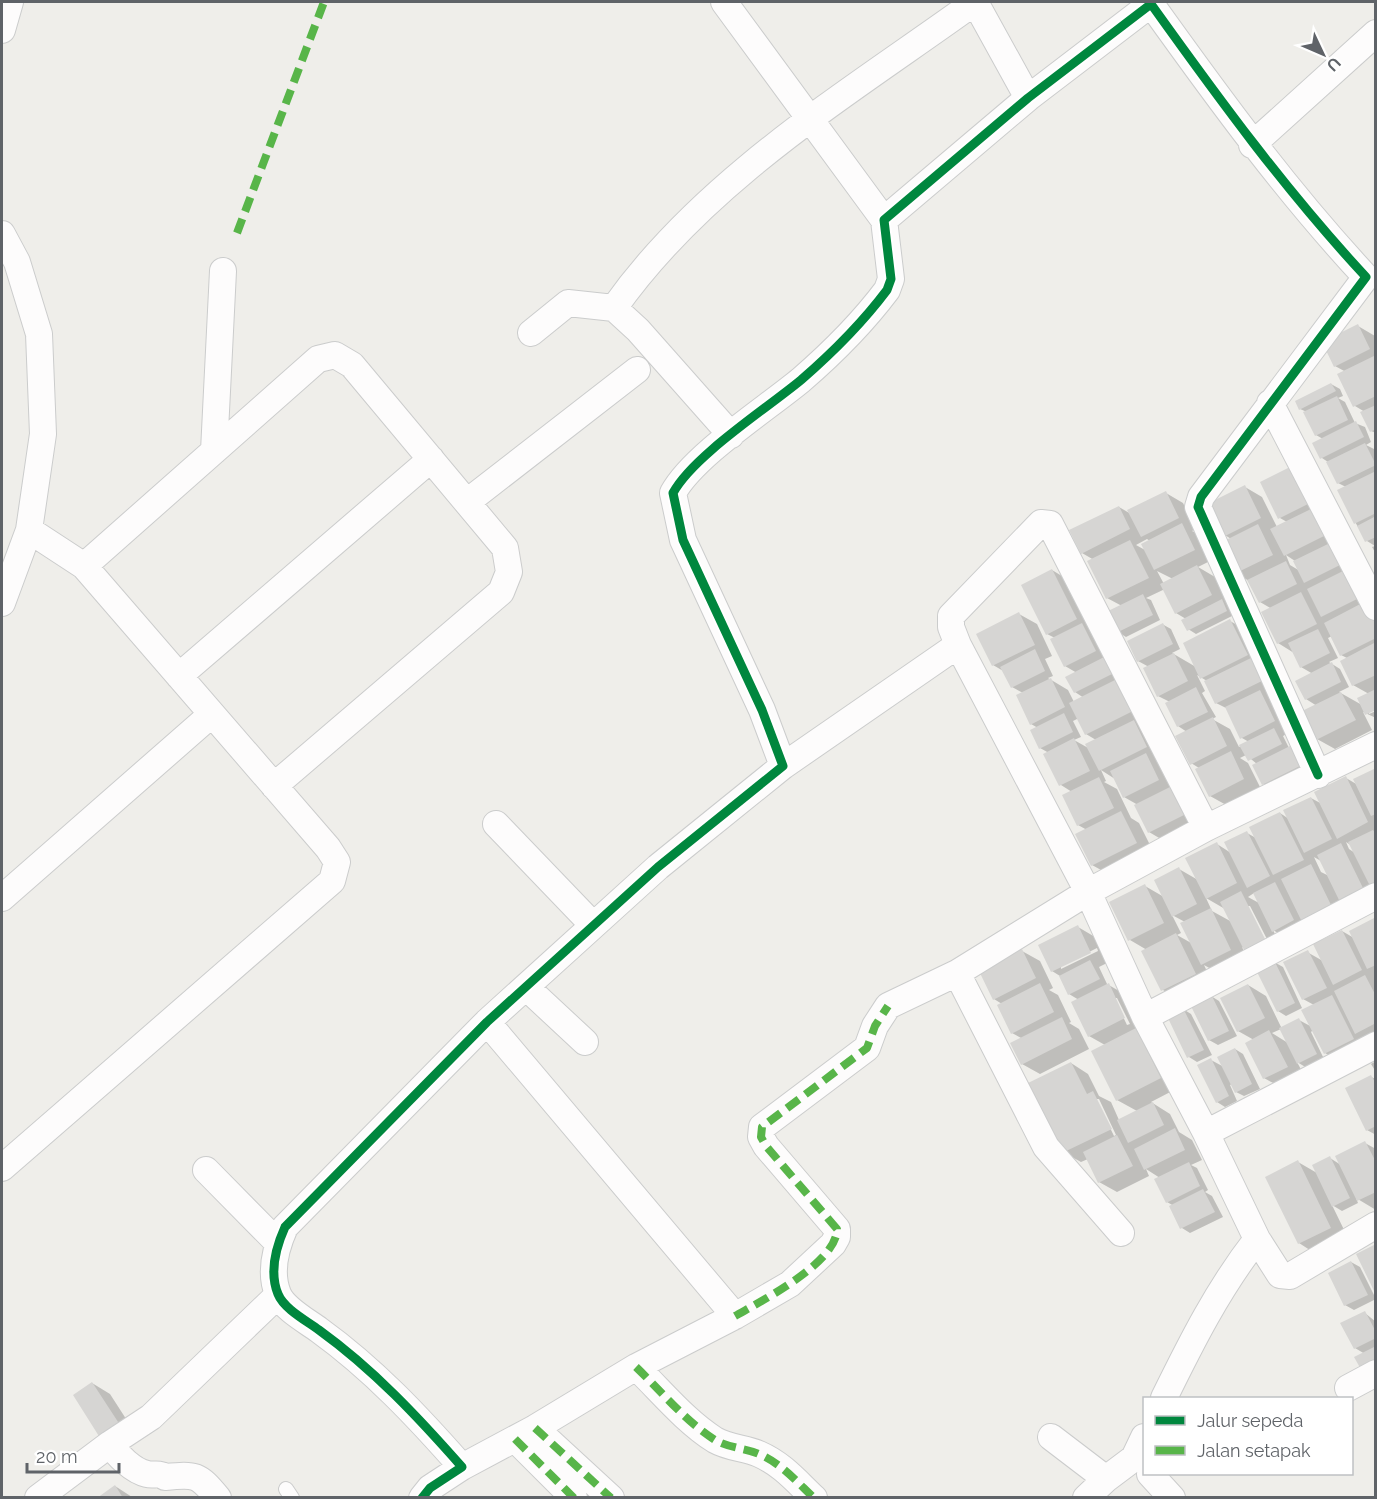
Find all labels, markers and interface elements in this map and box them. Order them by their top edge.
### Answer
north arrow [1293,24,1353,84]
text: U [1322,53,1344,75]
legend [1143,1397,1353,1475]
text: Jalur sepeda [1197,1410,1303,1431]
scale bar [27,1436,118,1474]
text: Jalan setapak [1197,1440,1311,1461]
text: 20 m [36,1446,78,1467]

